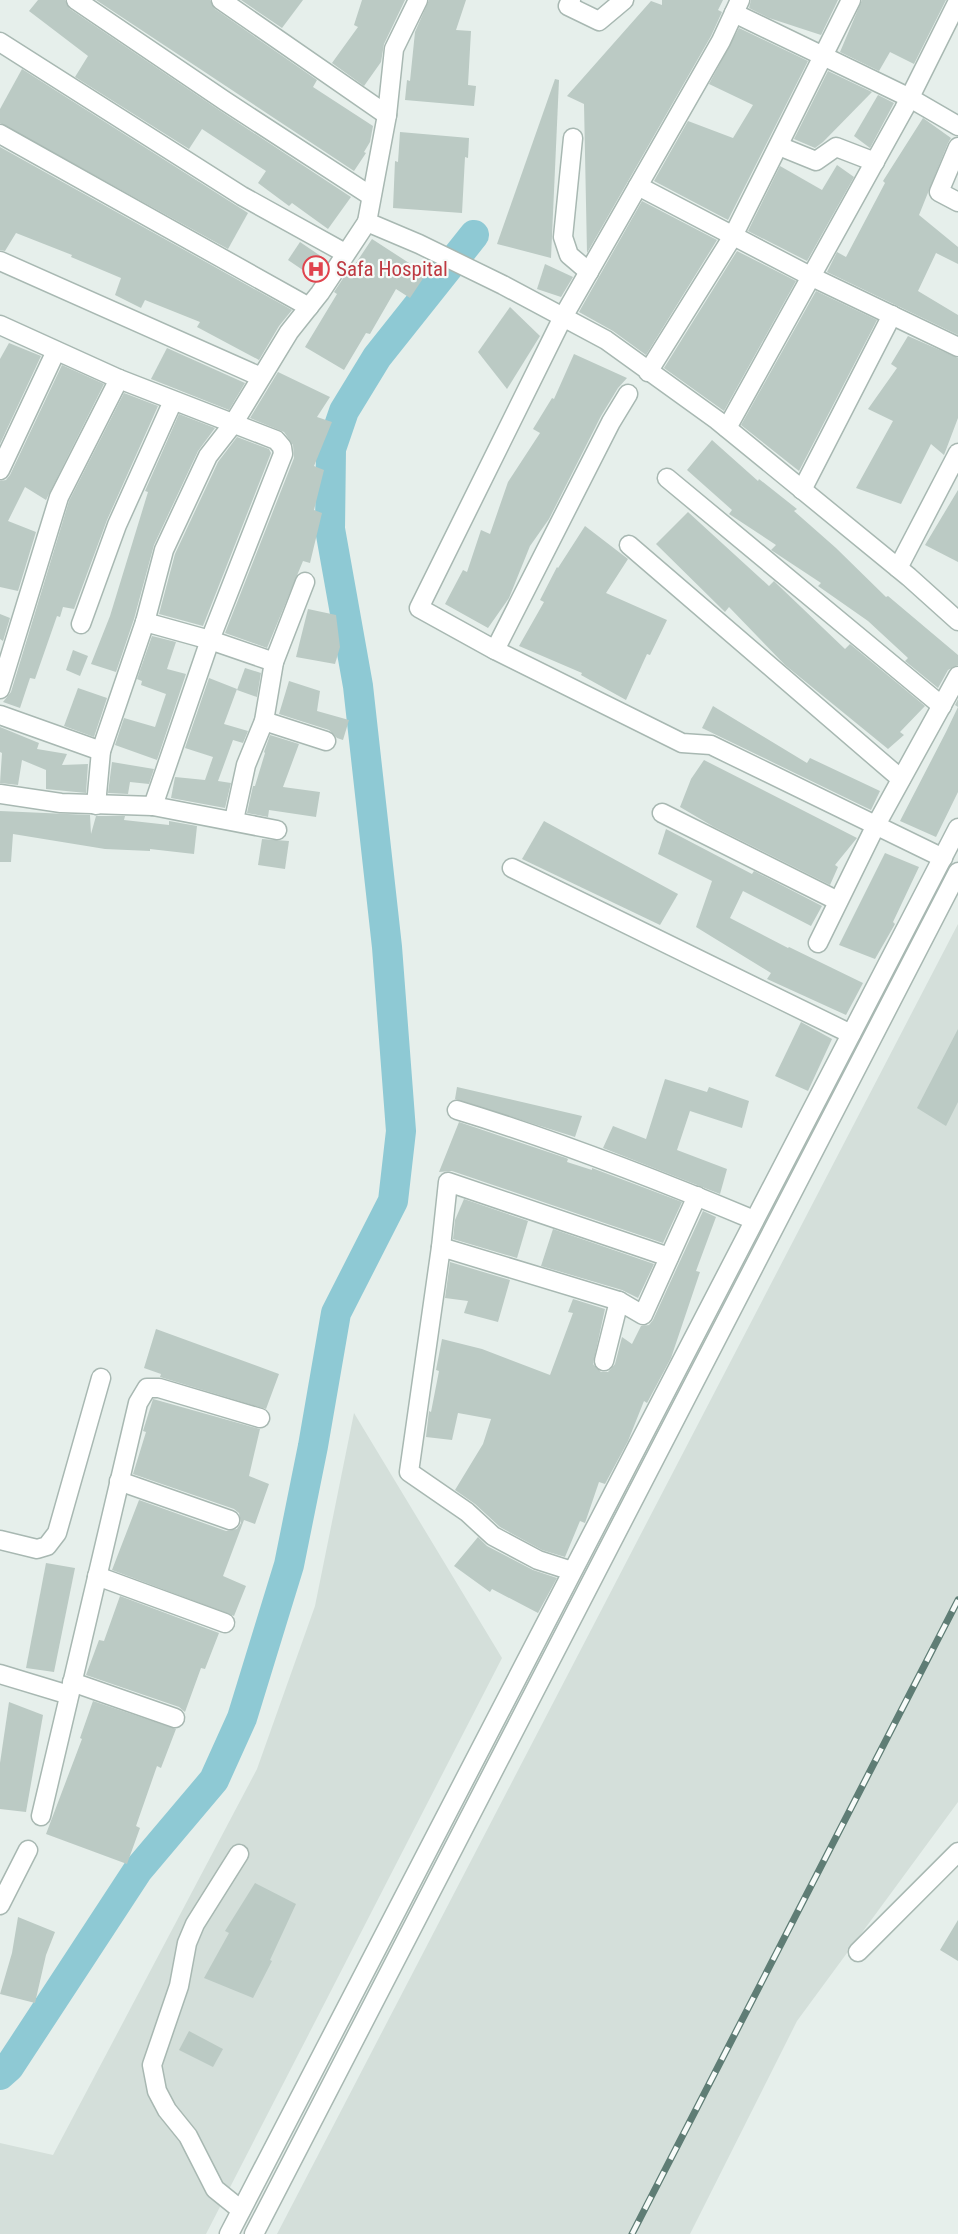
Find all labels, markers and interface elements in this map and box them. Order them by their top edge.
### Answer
hospital icon: Safa Hospital [301,254,331,284]
place label: Safa Hospital [336,257,448,281]

